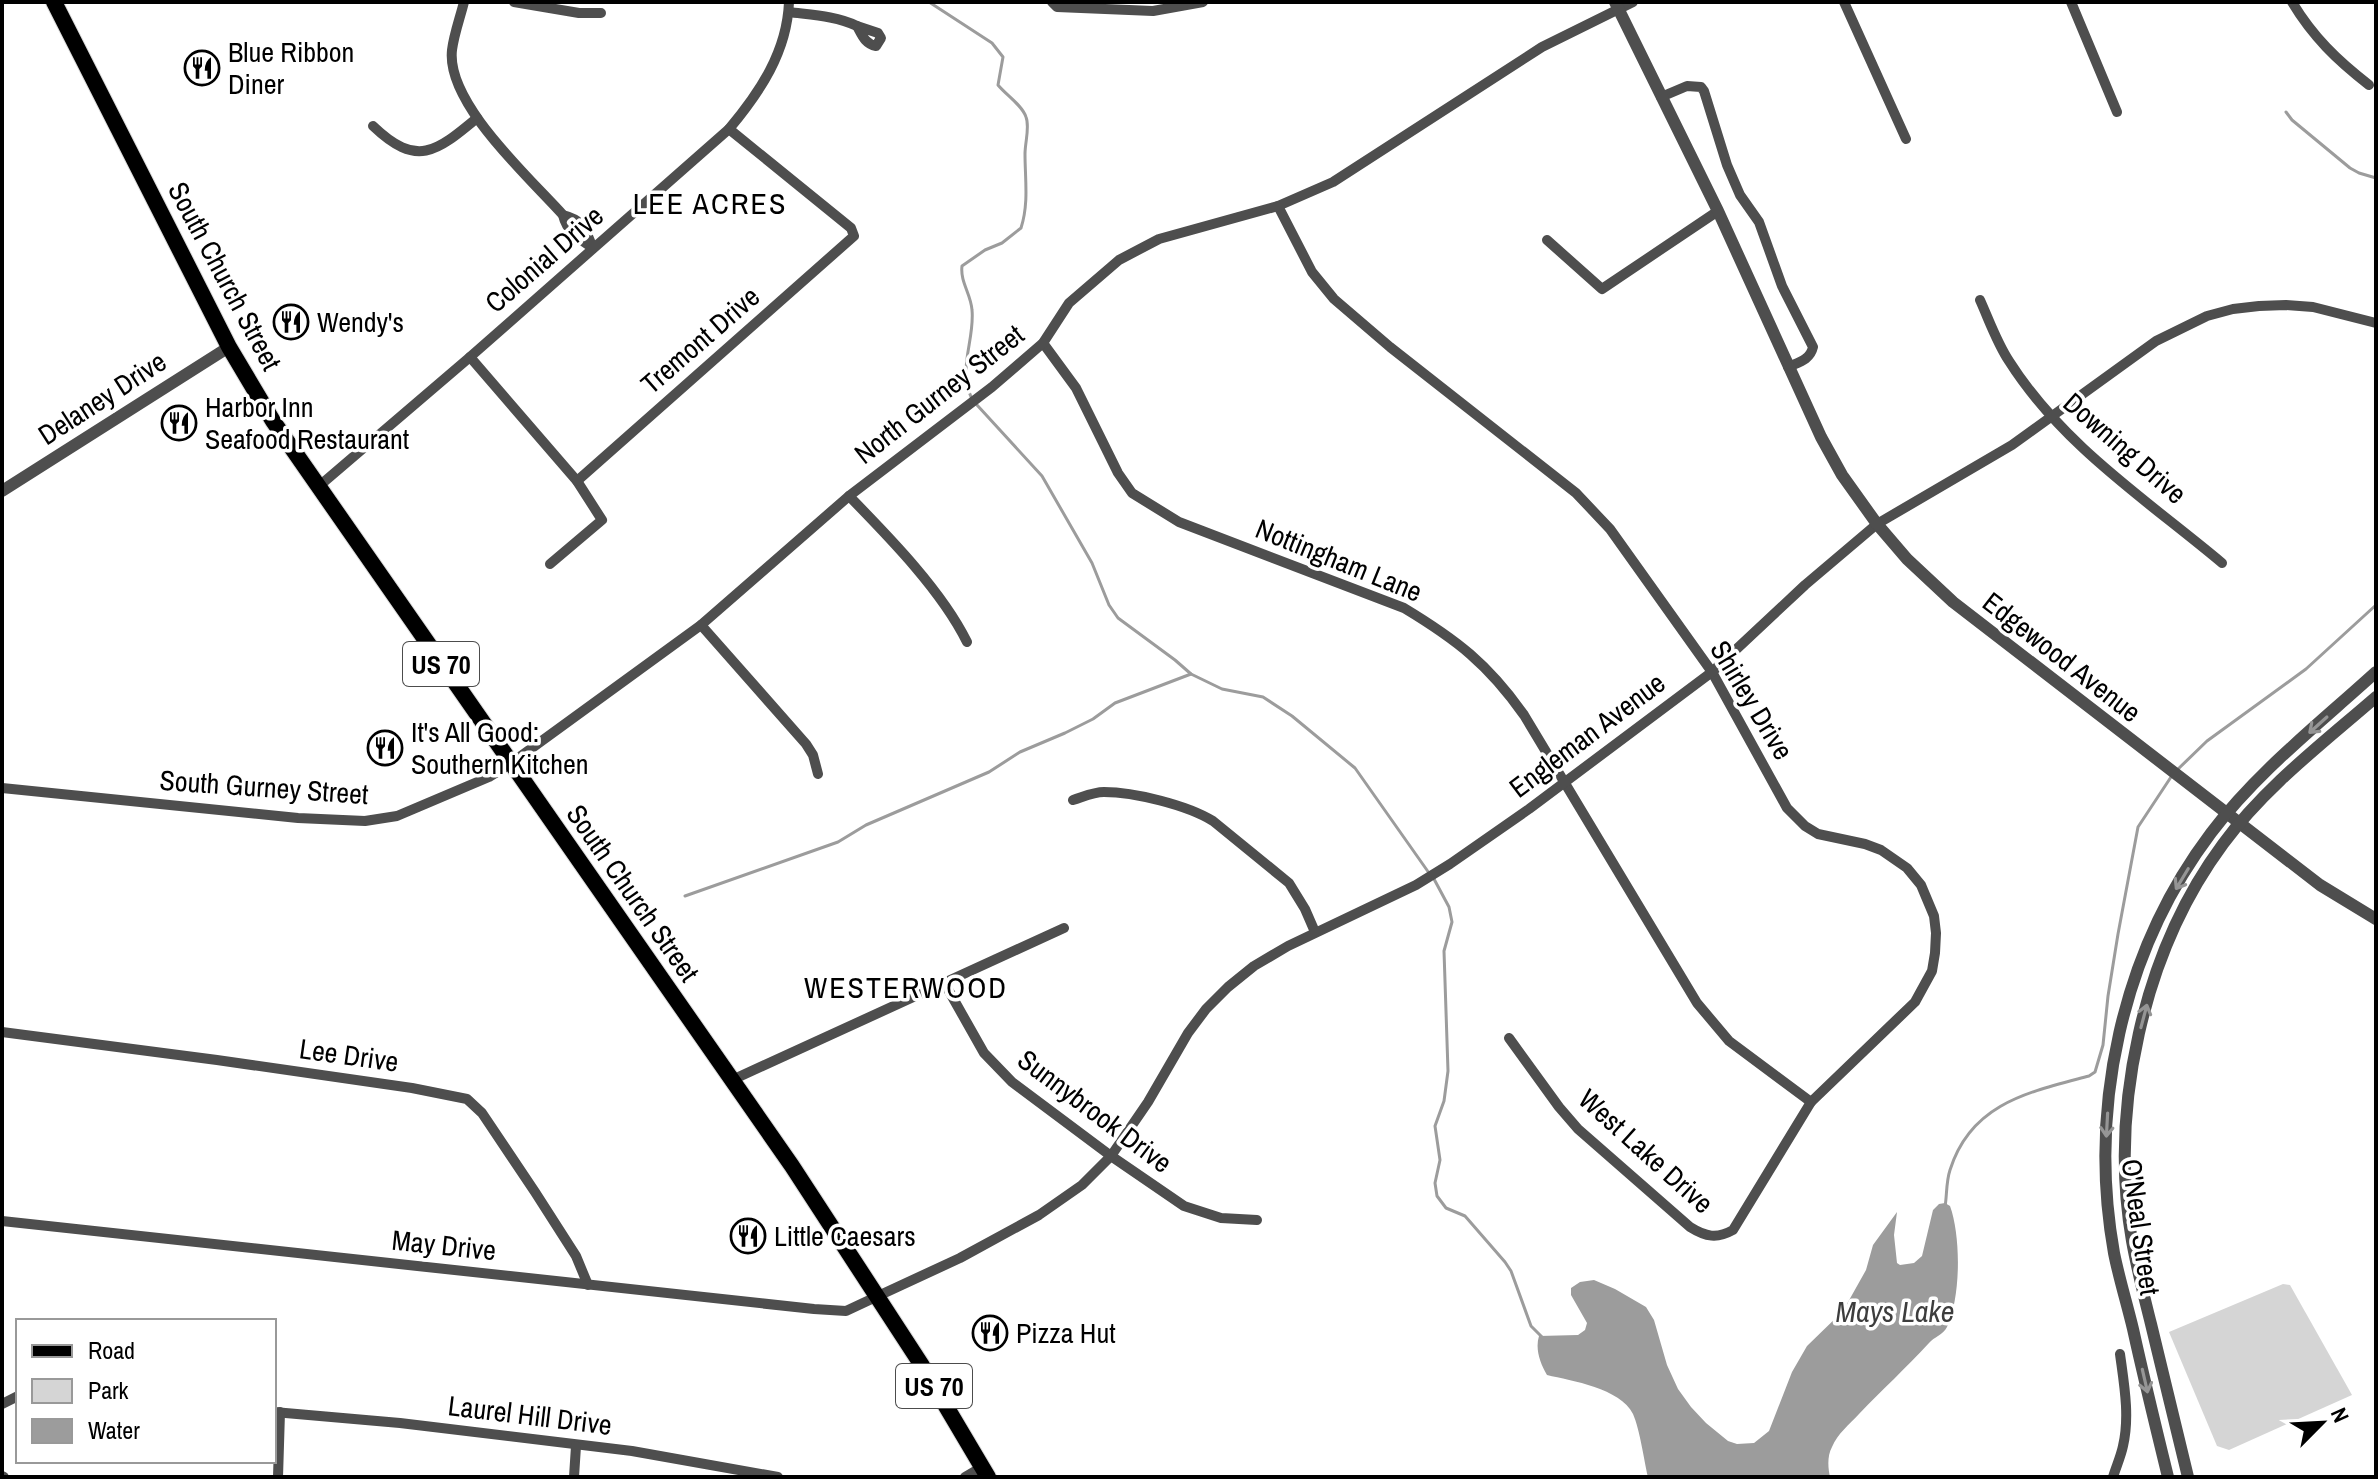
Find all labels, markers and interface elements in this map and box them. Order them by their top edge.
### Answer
place label: Blue Ribbon Diner [228,33,354,103]
restaurant icon: Blue Ribbon Diner [183,49,221,87]
street label: South Church Street [159,175,291,377]
district label: LEE ACRES [633,183,787,223]
street label: Colonial Drive [477,197,611,321]
street label: Tremont Drive [632,278,768,402]
restaurant icon: Wendy's [272,303,310,341]
place label: Wendy's [317,303,404,341]
street label: North Gurney Street [846,316,1032,472]
street label: Delaney Drive [31,342,173,454]
street label: Downing Drive [2055,384,2195,512]
place label: Harbor Inn Seafood Restaurant [205,388,409,458]
restaurant icon: Harbor Inn Seafood Restaurant [160,404,198,442]
street label: Nottingham Lane [1250,509,1428,611]
street label: Edgewood Avenue [1975,583,2149,731]
street label: Shirley Drive [1702,633,1802,767]
road number: US 70 [403,642,479,686]
street label: Engleman Avenue [1501,664,1673,806]
place label: It's All Good: Southern Kitchen [411,713,588,783]
one-way arrow [2309,715,2329,733]
restaurant icon: It's All Good: Southern Kitchen [366,729,404,767]
street label: South Gurney Street [158,761,370,813]
street label: South Church Street [558,797,708,989]
one-way arrow [2173,867,2189,890]
district label: WESTERWOOD [804,967,1008,1007]
one-way arrow [2137,1003,2152,1029]
street label: Lee Drive [297,1029,401,1081]
street label: Sunnybrook Drive [1010,1041,1180,1181]
street label: West Lake Drive [1570,1080,1722,1222]
one-way arrow [2099,1111,2114,1138]
street label: O'Neal Street [2113,1156,2169,1298]
restaurant icon: Little Caesars [729,1217,767,1255]
place label: Little Caesars [774,1217,916,1255]
street label: May Drive [390,1221,498,1269]
water label: Mays Lake [1836,1291,1954,1331]
restaurant icon: Pizza Hut [971,1314,1009,1352]
place label: Pizza Hut [1016,1314,1116,1352]
legend [16,1319,276,1463]
text: Road [88,1334,135,1366]
road number: US 70 [896,1364,972,1408]
one-way arrow [2138,1367,2153,1393]
text: Park [88,1374,129,1406]
north arrow [2282,1383,2362,1463]
street label: Laurel Hill Drive [446,1386,614,1444]
text: N [2324,1403,2357,1427]
text: Water [88,1414,140,1446]

